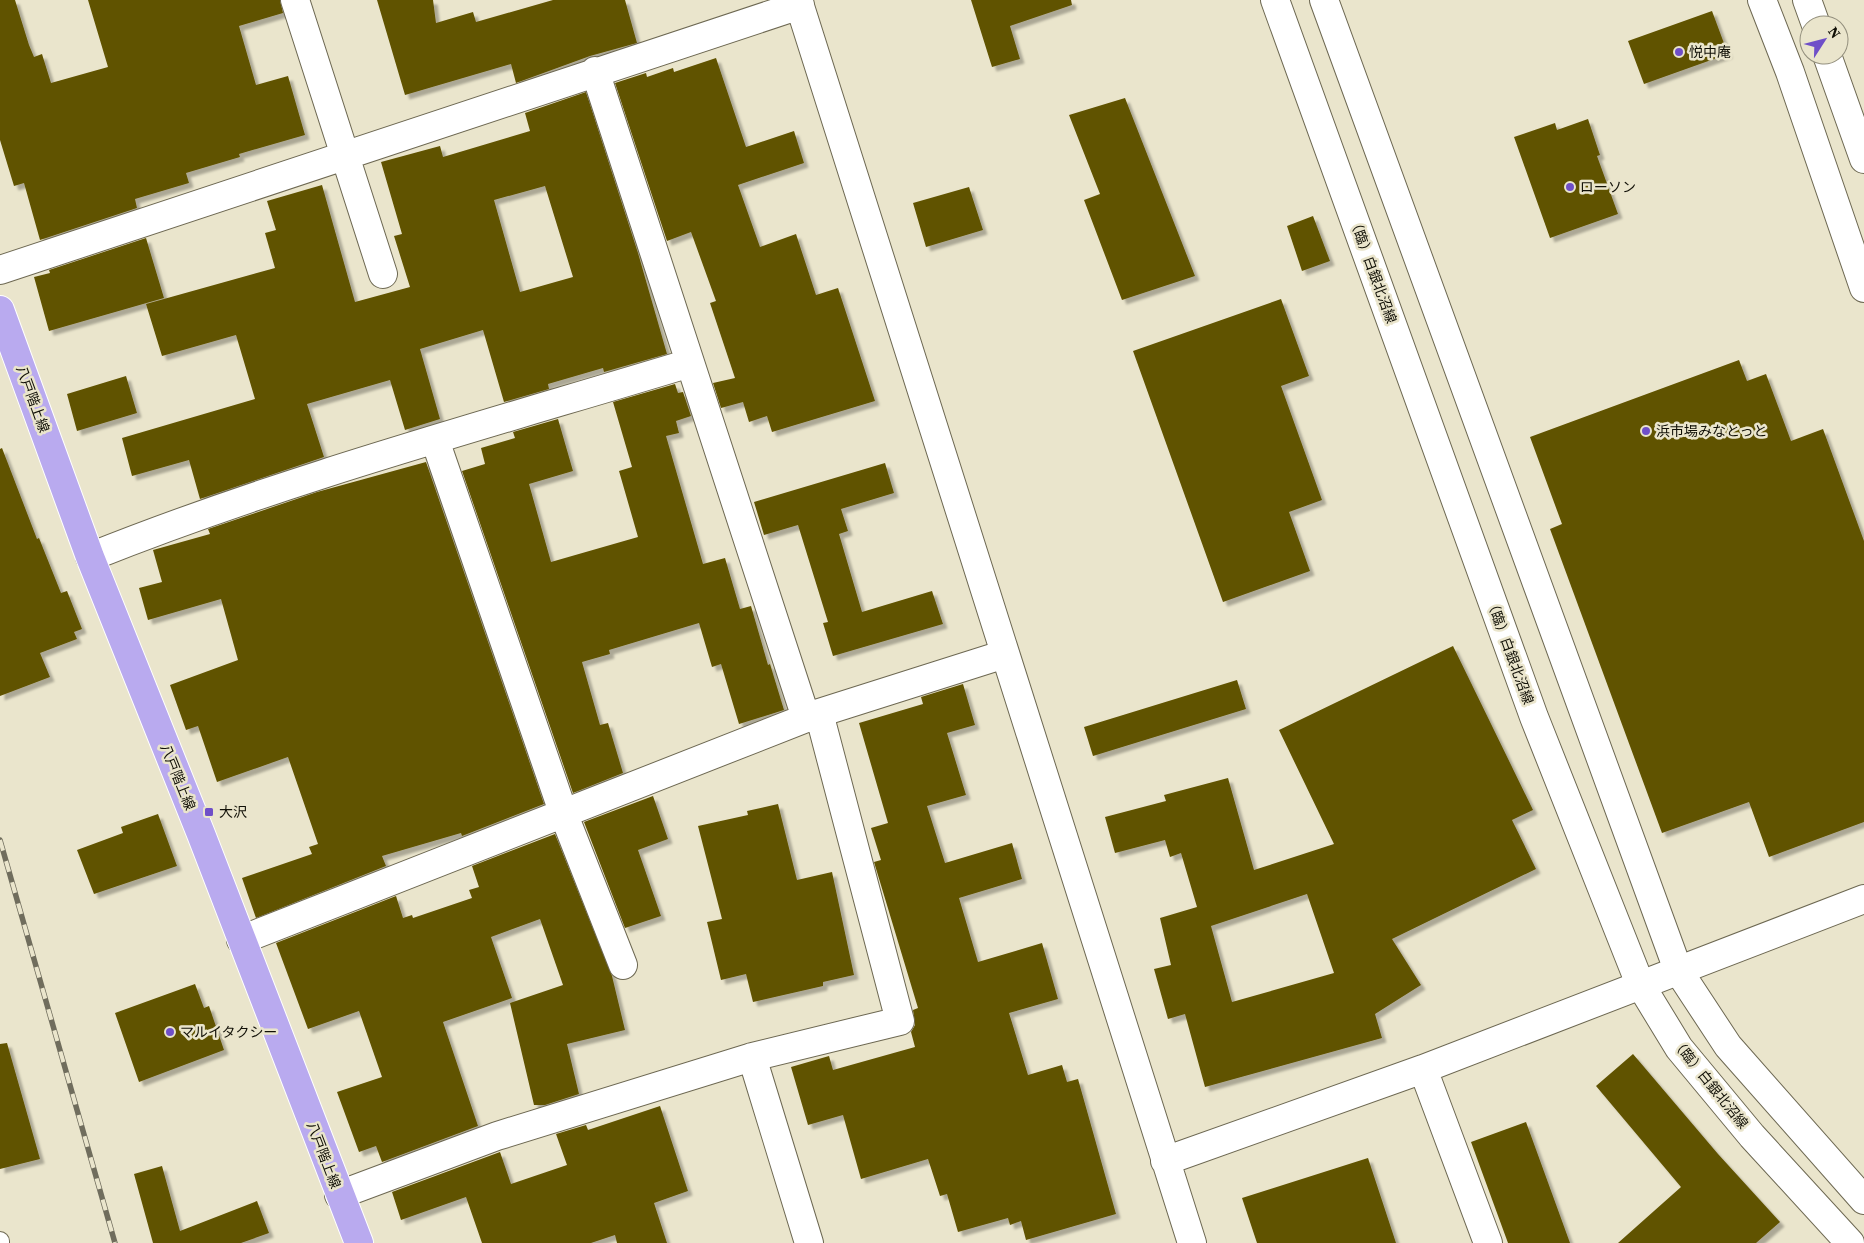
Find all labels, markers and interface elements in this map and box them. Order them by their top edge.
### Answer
north arrow [1799,15,1849,65]
text: N [1823,22,1846,42]
place label: 悦中庵 [1689,42,1731,62]
marker: 悦中庵 [1673,46,1685,58]
place label: ローソン [1580,177,1636,197]
marker: ローソン [1564,181,1576,193]
street label: （臨）白銀北沼線 [1344,214,1402,326]
street label: 八戸階上線 [12,363,54,435]
place label: 浜市場みなとっと [1656,421,1768,441]
marker: 浜市場みなとっと [1640,425,1652,437]
street label: （臨）白銀北沼線 [1481,595,1539,707]
street label: 八戸階上線 [156,741,200,813]
place label: 大沢 [219,802,247,822]
marker: 大沢 [203,806,215,818]
place label: マルイタクシー [180,1022,277,1042]
marker: マルイタクシー [164,1026,176,1038]
street label: （臨）白銀北沼線 [1667,1033,1753,1133]
street label: 八戸階上線 [302,1119,346,1191]

